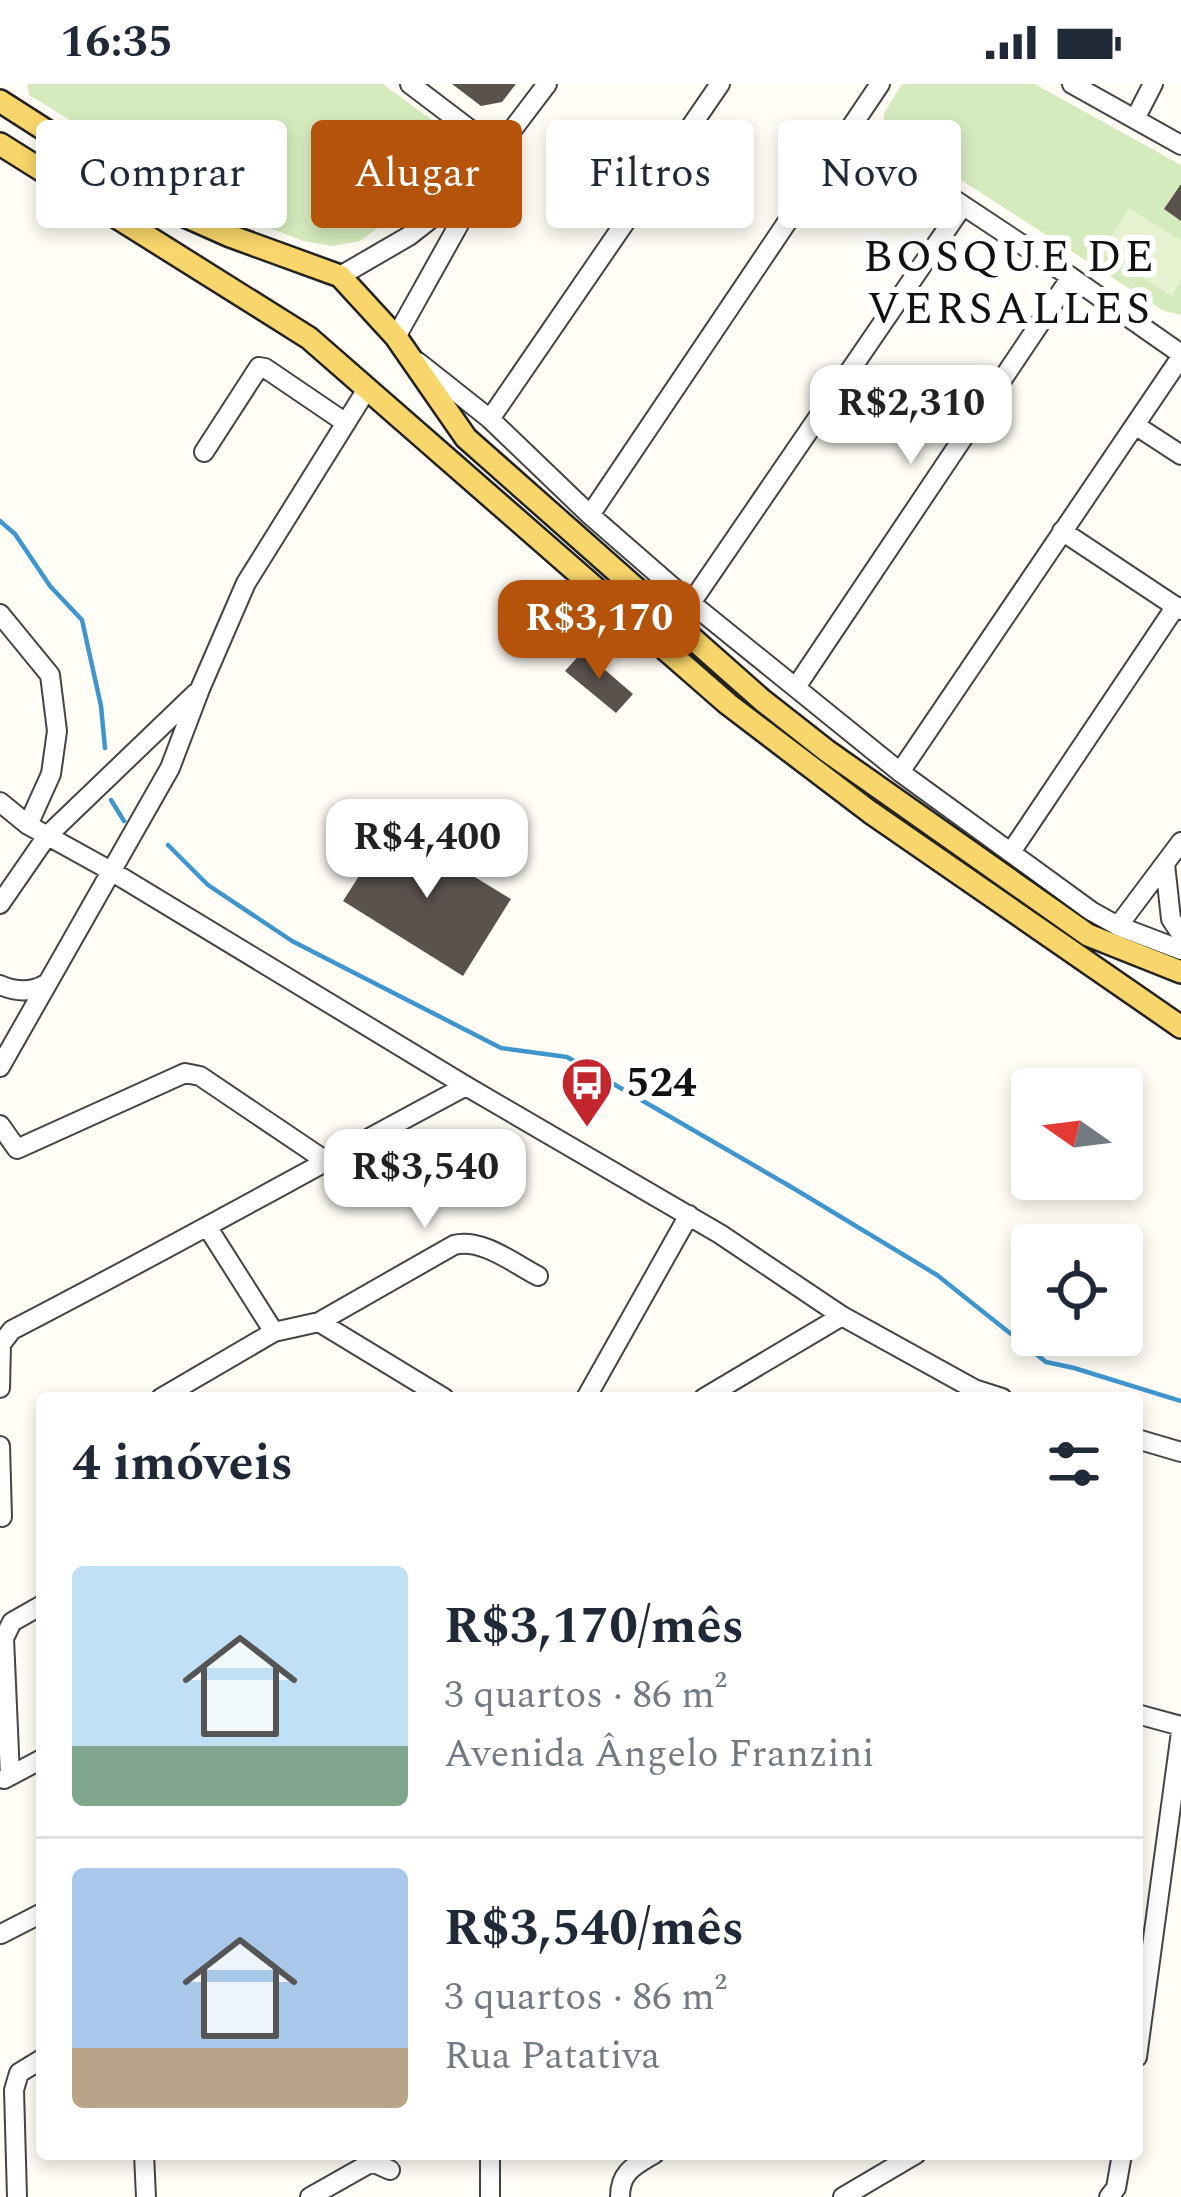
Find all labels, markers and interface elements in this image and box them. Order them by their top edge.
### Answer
text: 16:35 [60,8,173,77]
chip: Comprar [36,120,287,228]
chip: Alugar [311,120,522,228]
chip: Filtros [546,120,754,228]
chip: Novo [778,120,961,228]
district label: BOSQUE DE VERSALLES [863,223,1157,344]
pin: R$2,310 [800,365,1022,467]
text: R$2,310 [837,374,985,433]
pin: R$3,170 [488,580,710,682]
text: R$3,170 [525,589,673,648]
pin: R$4,400 [316,799,538,901]
text: R$4,400 [353,808,501,867]
place label: 524 [626,1052,697,1115]
bus stop icon: 524 [559,1055,615,1129]
north arrow [1011,1068,1143,1200]
map controls [1011,1068,1143,1356]
pin: R$3,540 [314,1129,536,1231]
text: R$3,540 [351,1138,499,1197]
button: locate [1011,1224,1143,1356]
text: 4 imóveis [72,1425,293,1503]
icon: filters [1041,1431,1107,1497]
text: R$3,170/mês [444,1588,744,1666]
icon: home [168,1614,312,1758]
text: 3 quartos · 86 m² [444,1666,727,1725]
text: Avenida Ângelo Franzini [444,1725,874,1784]
text: R$3,540/mês [444,1890,744,1968]
icon: home [168,1916,312,2060]
text: 3 quartos · 86 m² [444,1968,727,2027]
text: Rua Patativa [444,2027,660,2086]

